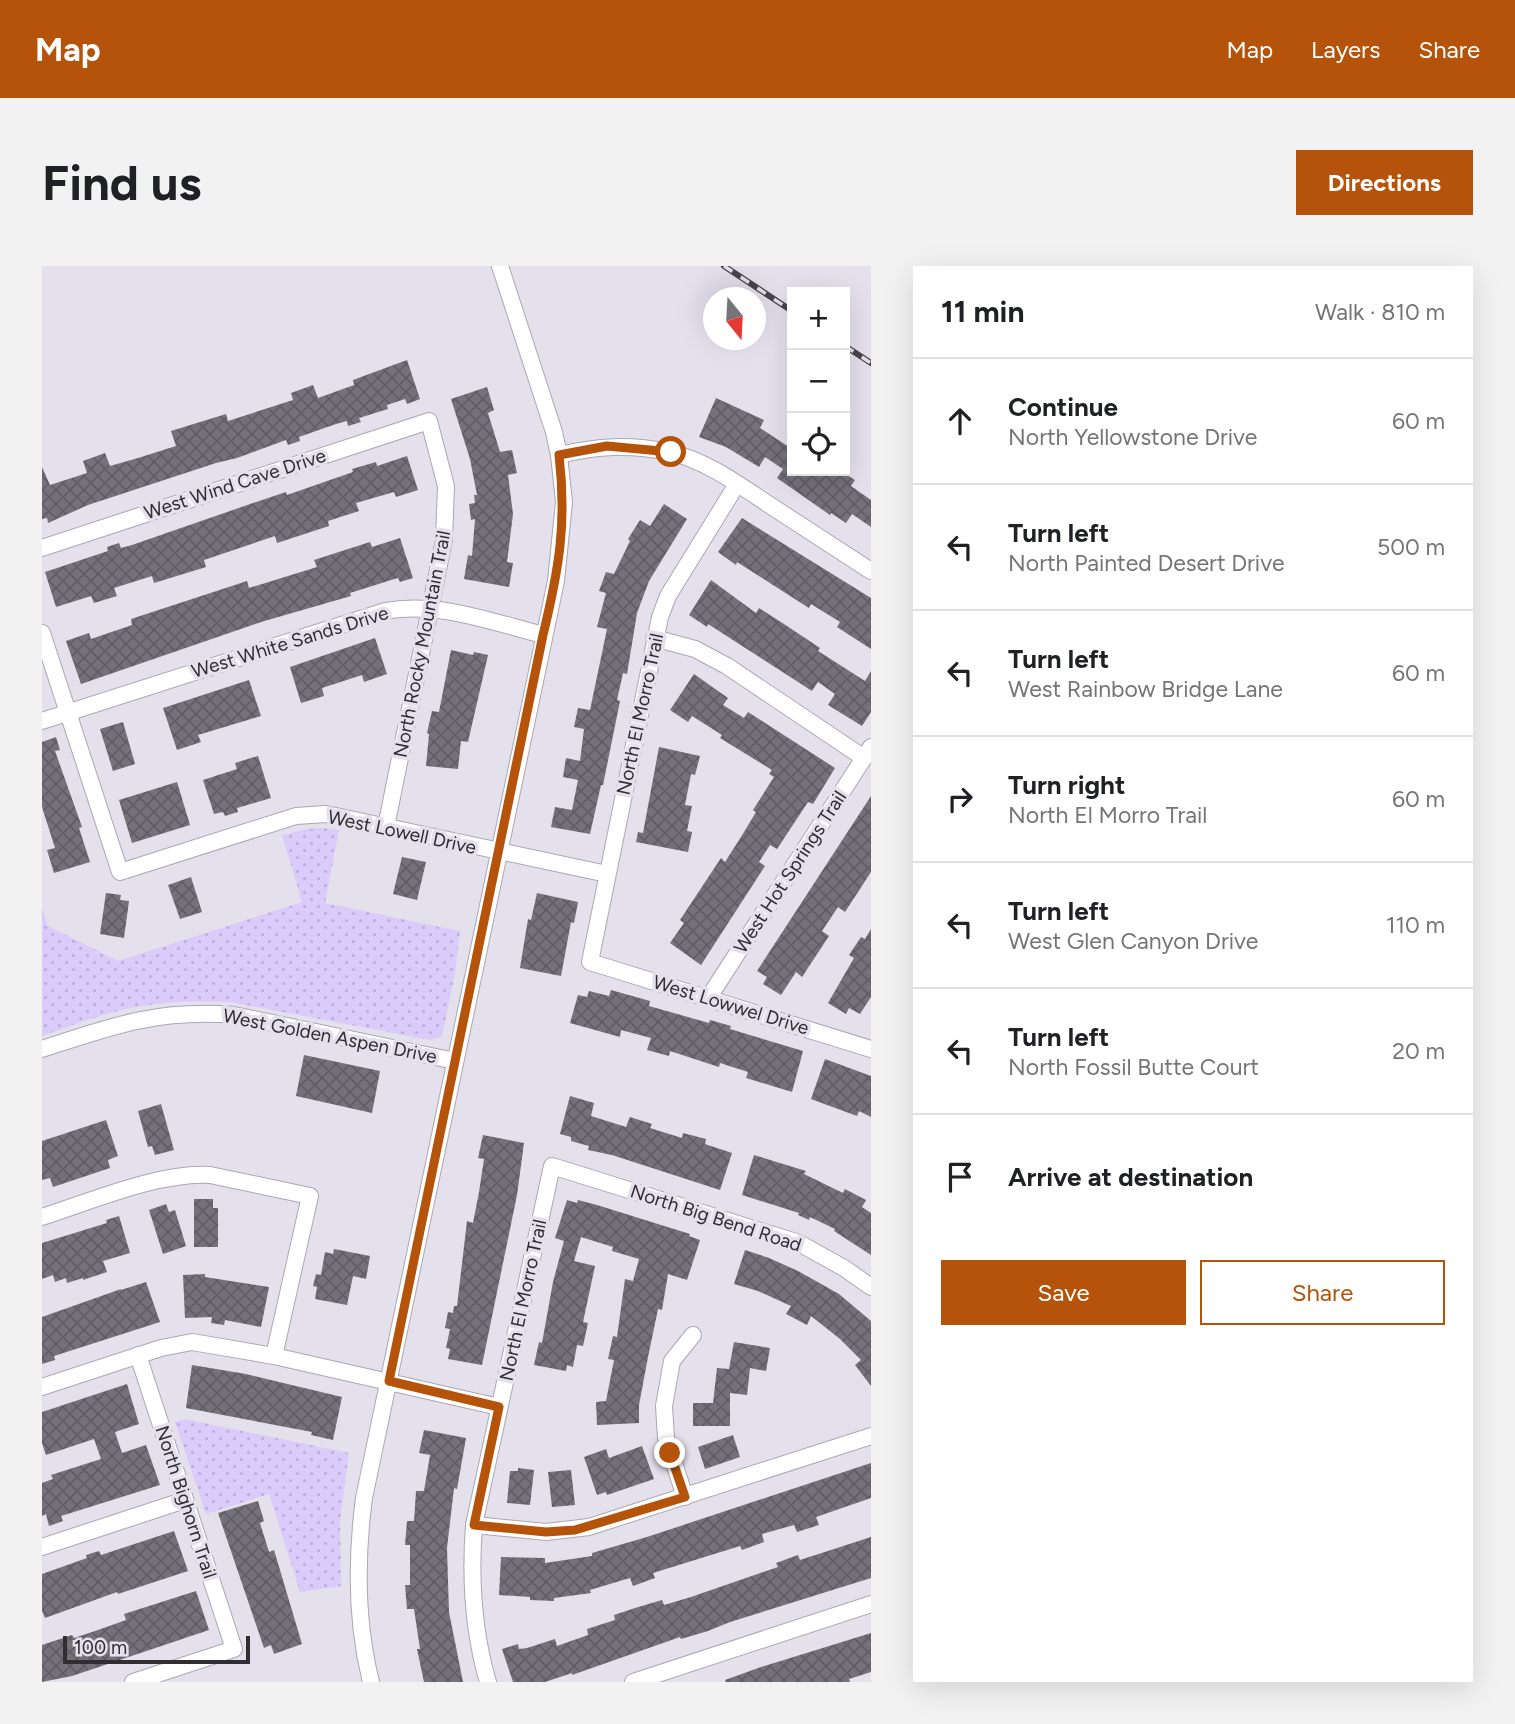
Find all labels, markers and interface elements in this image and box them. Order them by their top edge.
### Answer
text: Map [35,30,101,69]
text: Map [1226,35,1273,64]
text: Layers [1311,35,1380,64]
text: Share [1418,35,1480,64]
button: Directions [1296,150,1473,215]
text: Find us [42,153,201,212]
north arrow [703,287,766,350]
map controls [787,287,850,476]
button: + [787,287,850,350]
text: 11 min [941,293,1025,330]
text: Walk · 810 m [1315,298,1445,326]
button: − [787,350,850,413]
text: Continue [1008,391,1118,423]
icon: ahead [941,402,979,440]
text: 60 m [1392,407,1445,435]
button: locate [787,413,850,476]
text: North Yellowstone Drive [1008,423,1257,451]
route start [655,436,686,467]
street label: West Wind Cave Drive [141,444,329,524]
text: Turn left [1008,517,1109,549]
street label: North Rocky Mountain Trail [389,528,455,760]
icon: left [941,528,979,566]
text: 500 m [1377,533,1445,561]
text: North Painted Desert Drive [1008,549,1284,577]
street label: West White Sands Drive [189,601,391,683]
street label: North El Morro Trail [612,631,668,797]
text: Turn left [1008,643,1109,675]
icon: left [941,654,979,692]
text: 60 m [1392,659,1445,687]
text: West Rainbow Bridge Lane [1008,675,1283,703]
text: Turn right [1008,769,1125,801]
icon: right [941,780,979,818]
text: 60 m [1392,785,1445,813]
street label: West Hot Springs Trail [729,786,851,958]
text: North El Morro Trail [1008,801,1207,829]
street label: West Lowell Drive [326,805,478,859]
text: Turn left [1008,895,1109,927]
icon: left [941,906,979,944]
text: 110 m [1386,911,1445,939]
text: West Glen Canyon Drive [1008,927,1258,955]
street label: West Lowwel Drive [650,970,812,1040]
street label: West Golden Aspen Drive [221,1004,439,1068]
text: Turn left [1008,1021,1109,1053]
icon: left [941,1032,979,1070]
text: 20 m [1392,1037,1445,1065]
text: North Fossil Butte Court [1008,1053,1259,1081]
icon: arrive [941,1158,979,1196]
text: Arrive at destination [1008,1161,1253,1193]
street label: North Big Bend Road [627,1179,805,1257]
street label: North El Morro Trail [495,1217,551,1383]
button: Save [941,1260,1186,1325]
button: Share [1200,1260,1445,1325]
street label: North Bighorn Trail [150,1423,222,1581]
route end [654,1437,685,1468]
scale bar [63,1633,250,1665]
text: 100 m [74,1636,127,1659]

